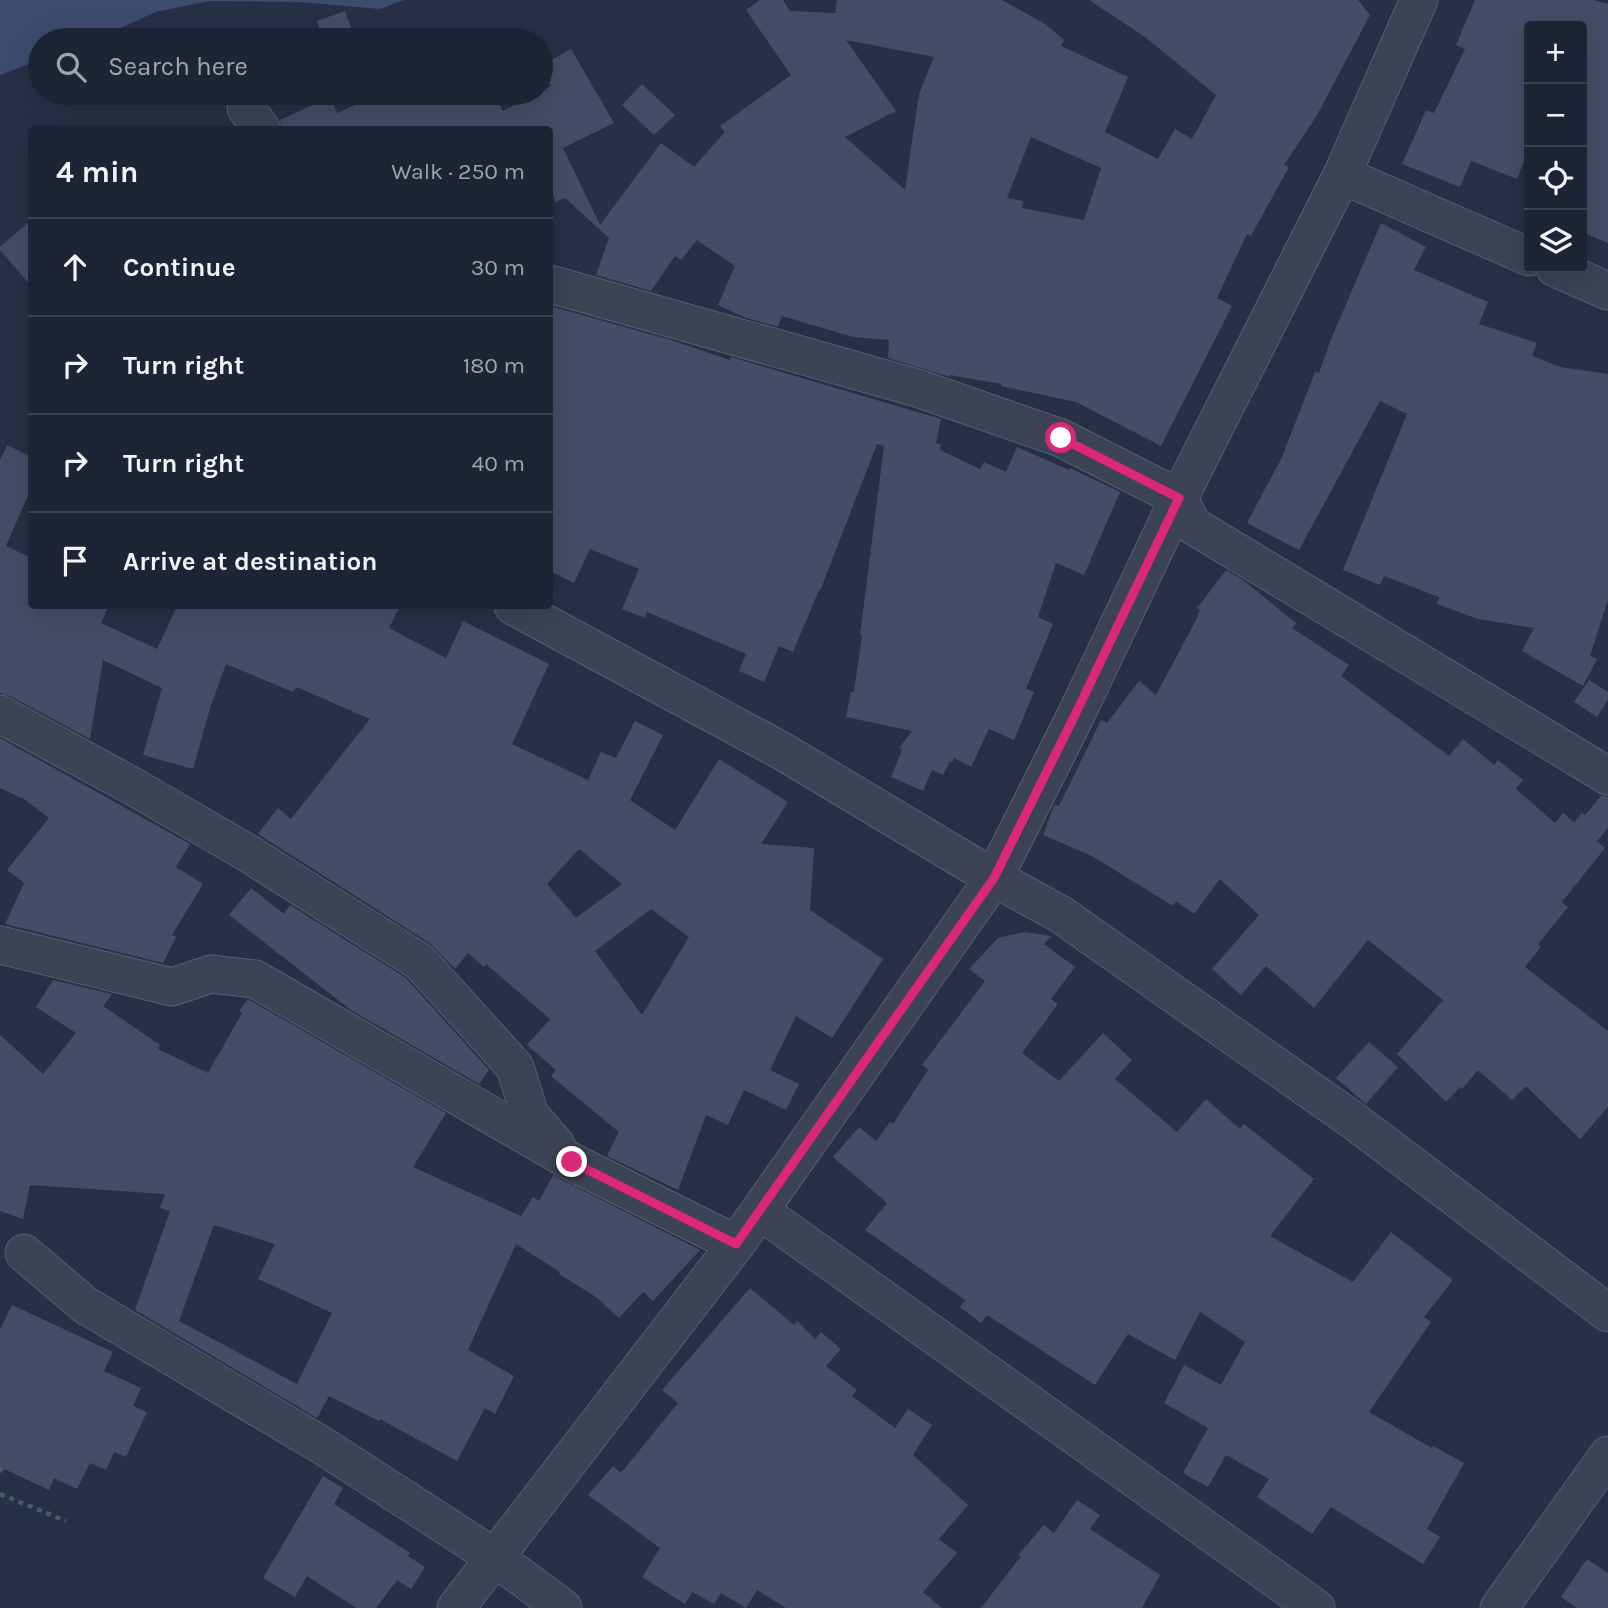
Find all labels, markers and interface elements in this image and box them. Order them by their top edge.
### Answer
map controls [1524,21,1587,273]
button: + [1524,21,1587,84]
search box [28,28,553,105]
icon: search [52,48,90,86]
text: Search here [108,51,248,82]
button: − [1524,84,1587,147]
button: locate [1524,147,1587,210]
text: 4 min [56,154,138,190]
text: Walk · 250 m [391,158,525,185]
button: layers [1524,210,1587,273]
icon: ahead [56,248,94,286]
text: Continue [123,252,235,283]
text: 30 m [471,254,525,281]
icon: right [56,346,94,384]
text: Turn right [123,350,244,381]
text: 180 m [463,352,525,379]
route start [1045,422,1076,453]
icon: right [56,444,94,482]
text: Turn right [123,448,244,479]
text: 40 m [472,450,525,477]
icon: arrive [56,542,94,580]
text: Arrive at destination [123,546,377,577]
route end [556,1146,587,1177]

